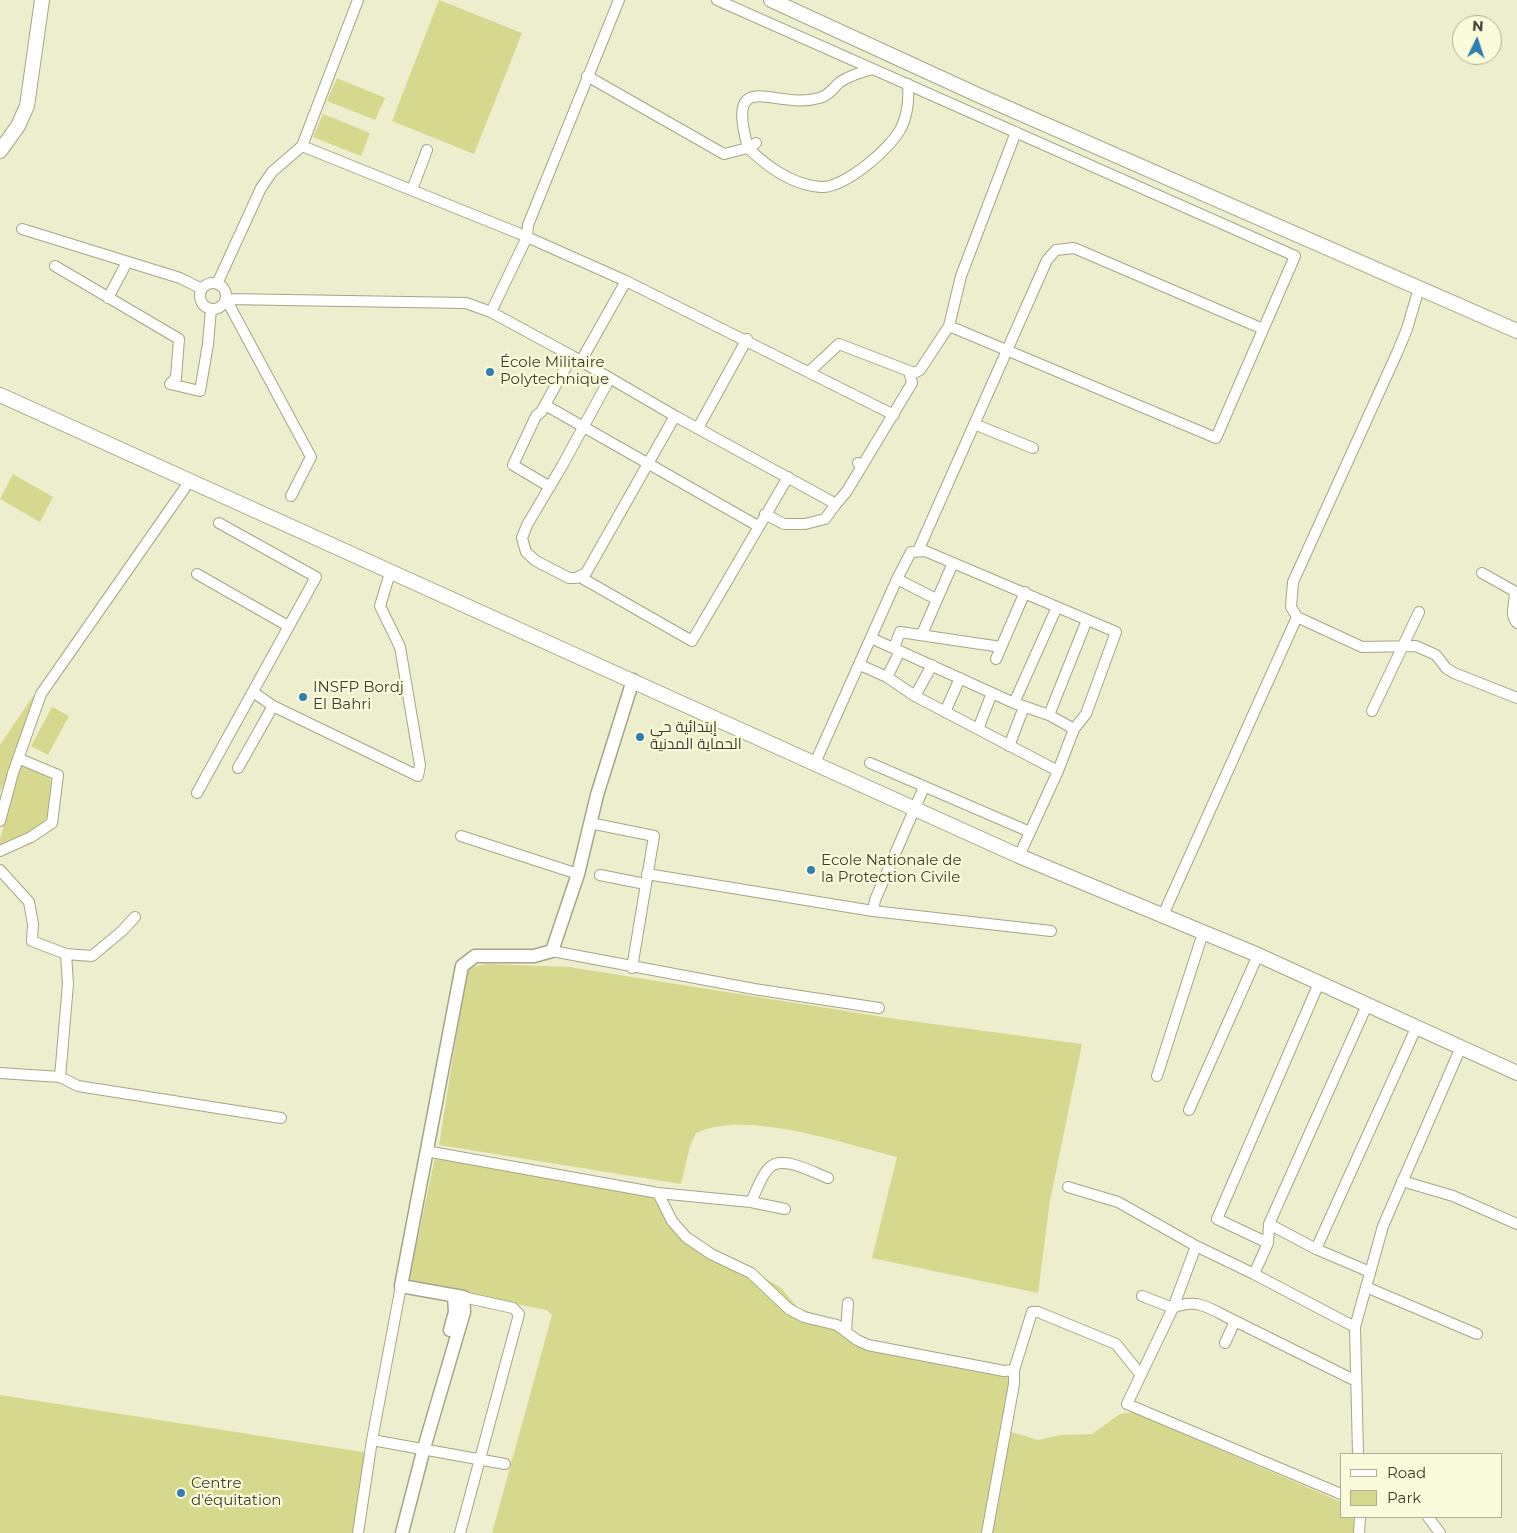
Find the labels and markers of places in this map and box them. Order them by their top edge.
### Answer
place label: École Militaire Polytechnique [500,354,609,389]
marker: École Militaire Polytechnique [484,366,496,378]
place label: INSFP Bordj El Bahri [313,679,404,714]
marker: INSFP Bordj El Bahri [297,691,309,703]
place label: إبتدائية حي الحماية المدنية [650,719,742,754]
marker: إبتدائية حي الحماية المدنية [634,731,646,743]
place label: Ecole Nationale de la Protection Civile [821,852,961,887]
marker: Ecole Nationale de la Protection Civile [805,864,817,876]
place label: Centre d'équitation [191,1475,282,1510]
marker: Centre d'équitation [175,1487,187,1499]

